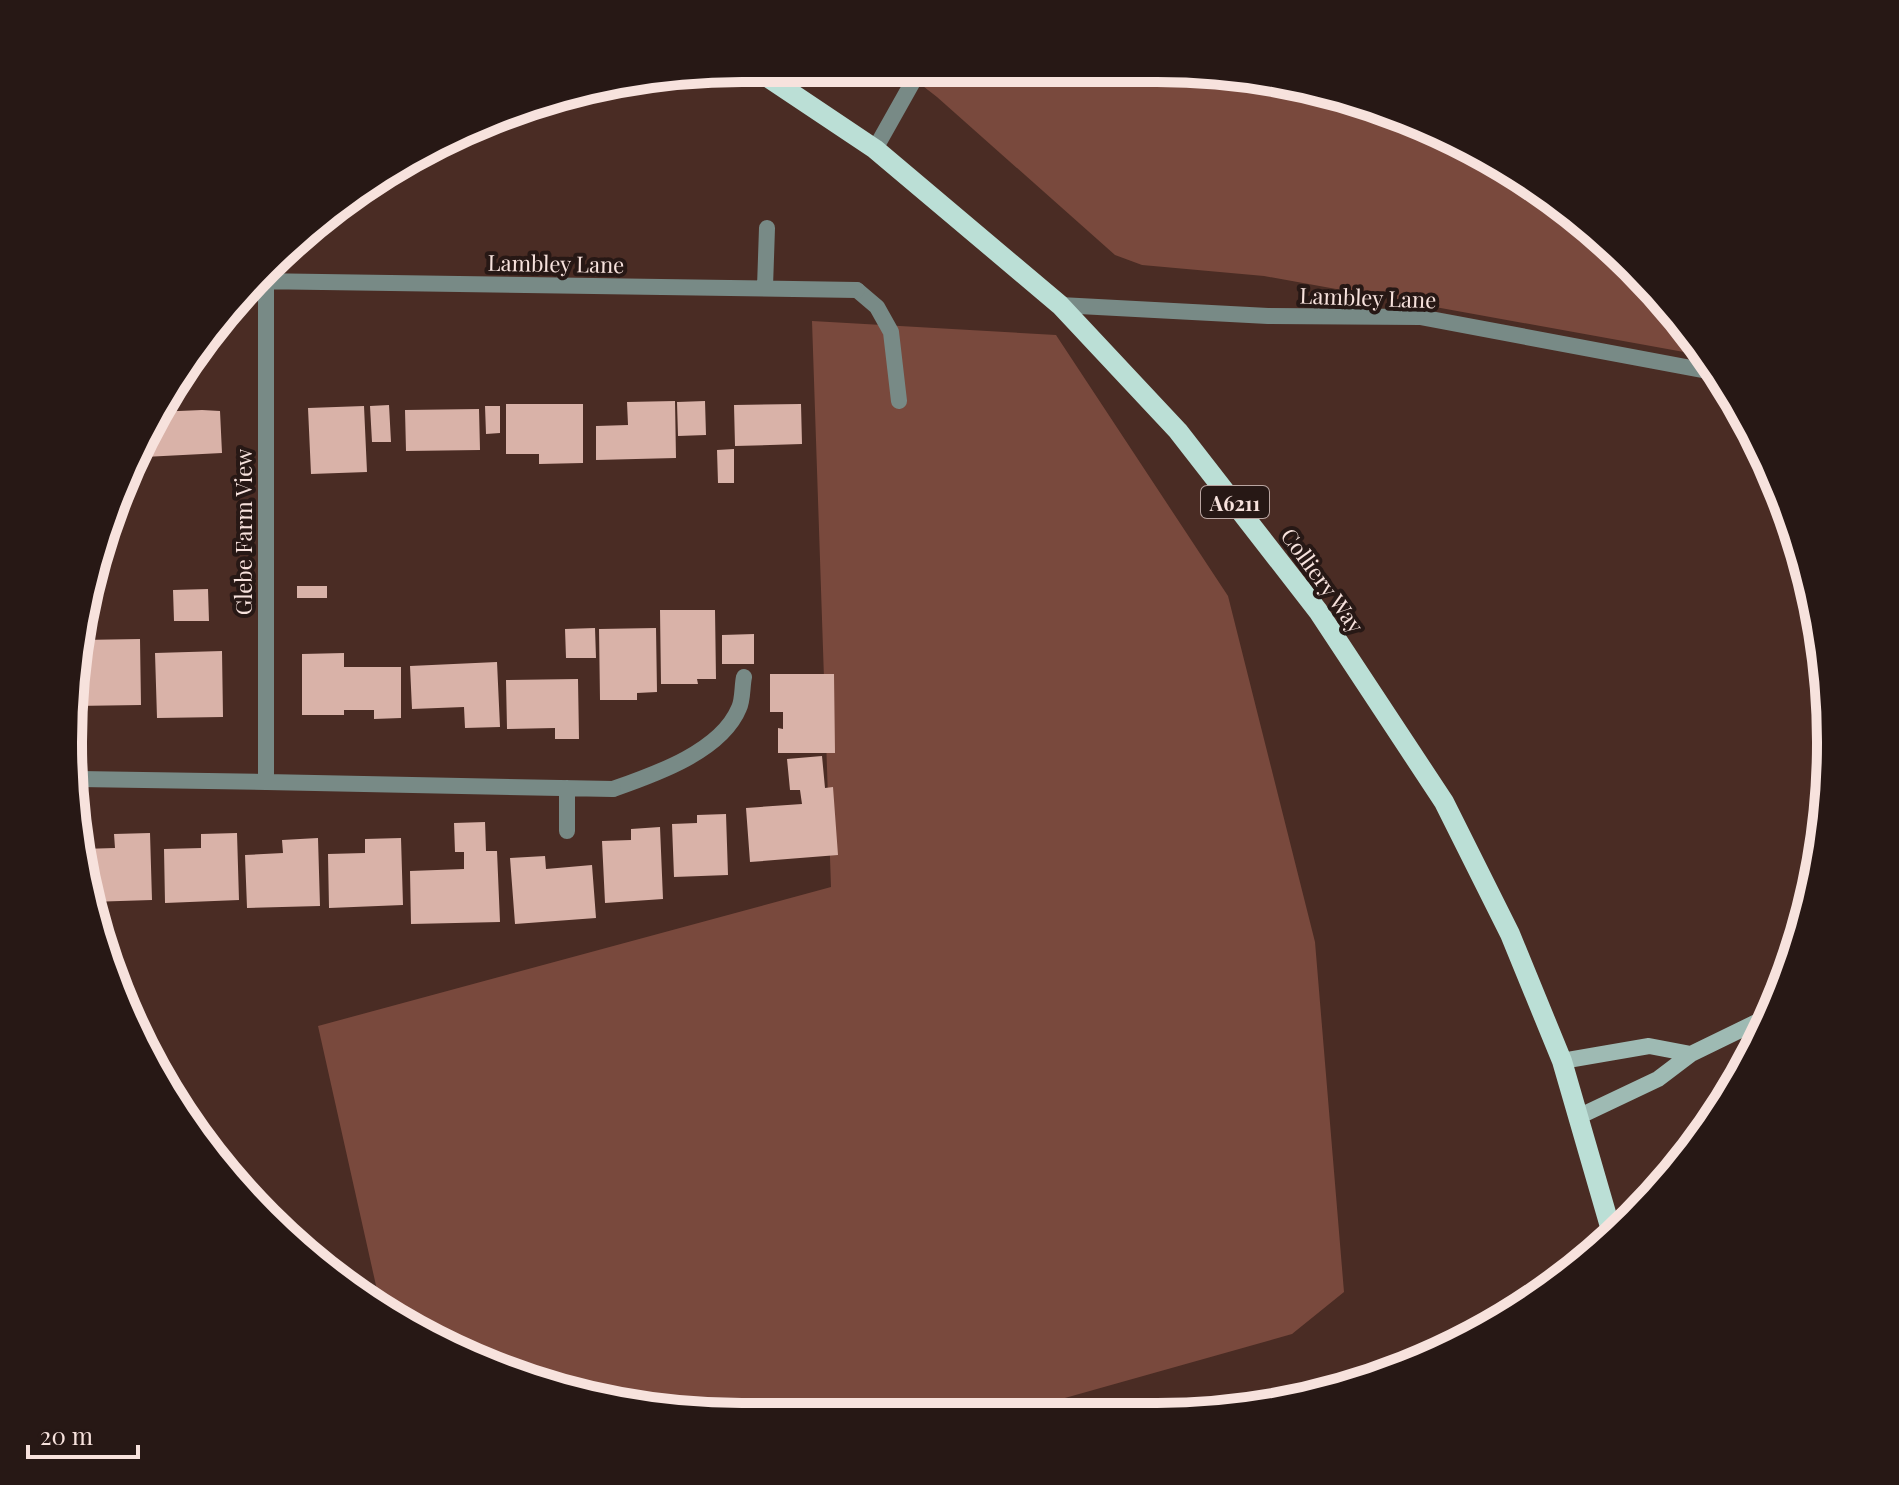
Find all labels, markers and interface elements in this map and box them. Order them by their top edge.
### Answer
street label: Lambley Lane [487,247,625,279]
street label: Lambley Lane [1299,280,1437,314]
street label: Glebe Farm View [228,449,258,615]
road number: A6211 [1201,486,1269,518]
street label: Colliery Way [1275,521,1371,639]
scale bar [28,1409,138,1459]
text: 20 m [40,1419,93,1451]

